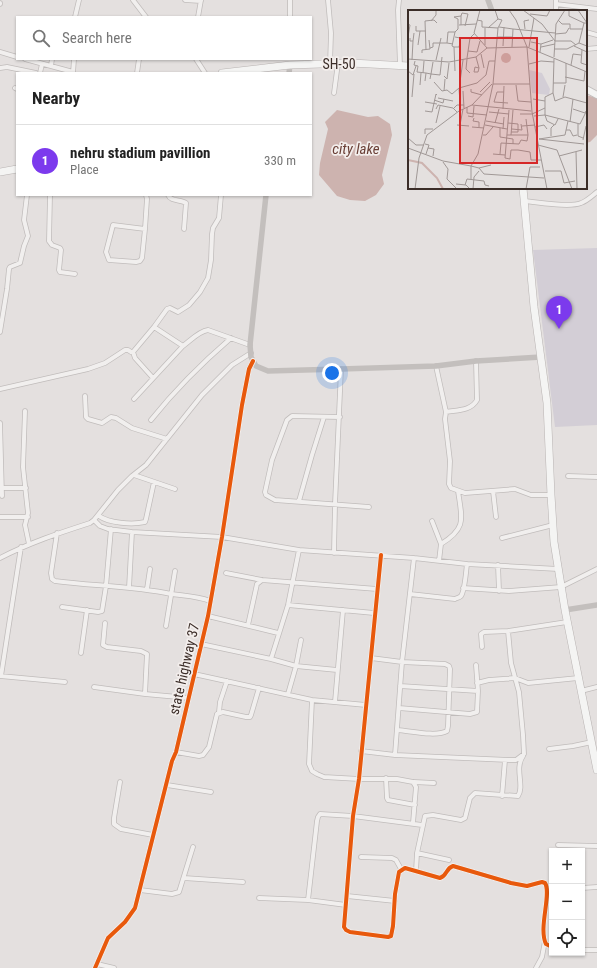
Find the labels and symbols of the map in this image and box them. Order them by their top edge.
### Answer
inset map [408,10,587,189]
street label: SH-50 [322,56,356,72]
water label: city lake [332,140,380,158]
pin: 1 [546,296,572,329]
your location [322,363,342,383]
street label: state highway 37 [166,622,202,716]

